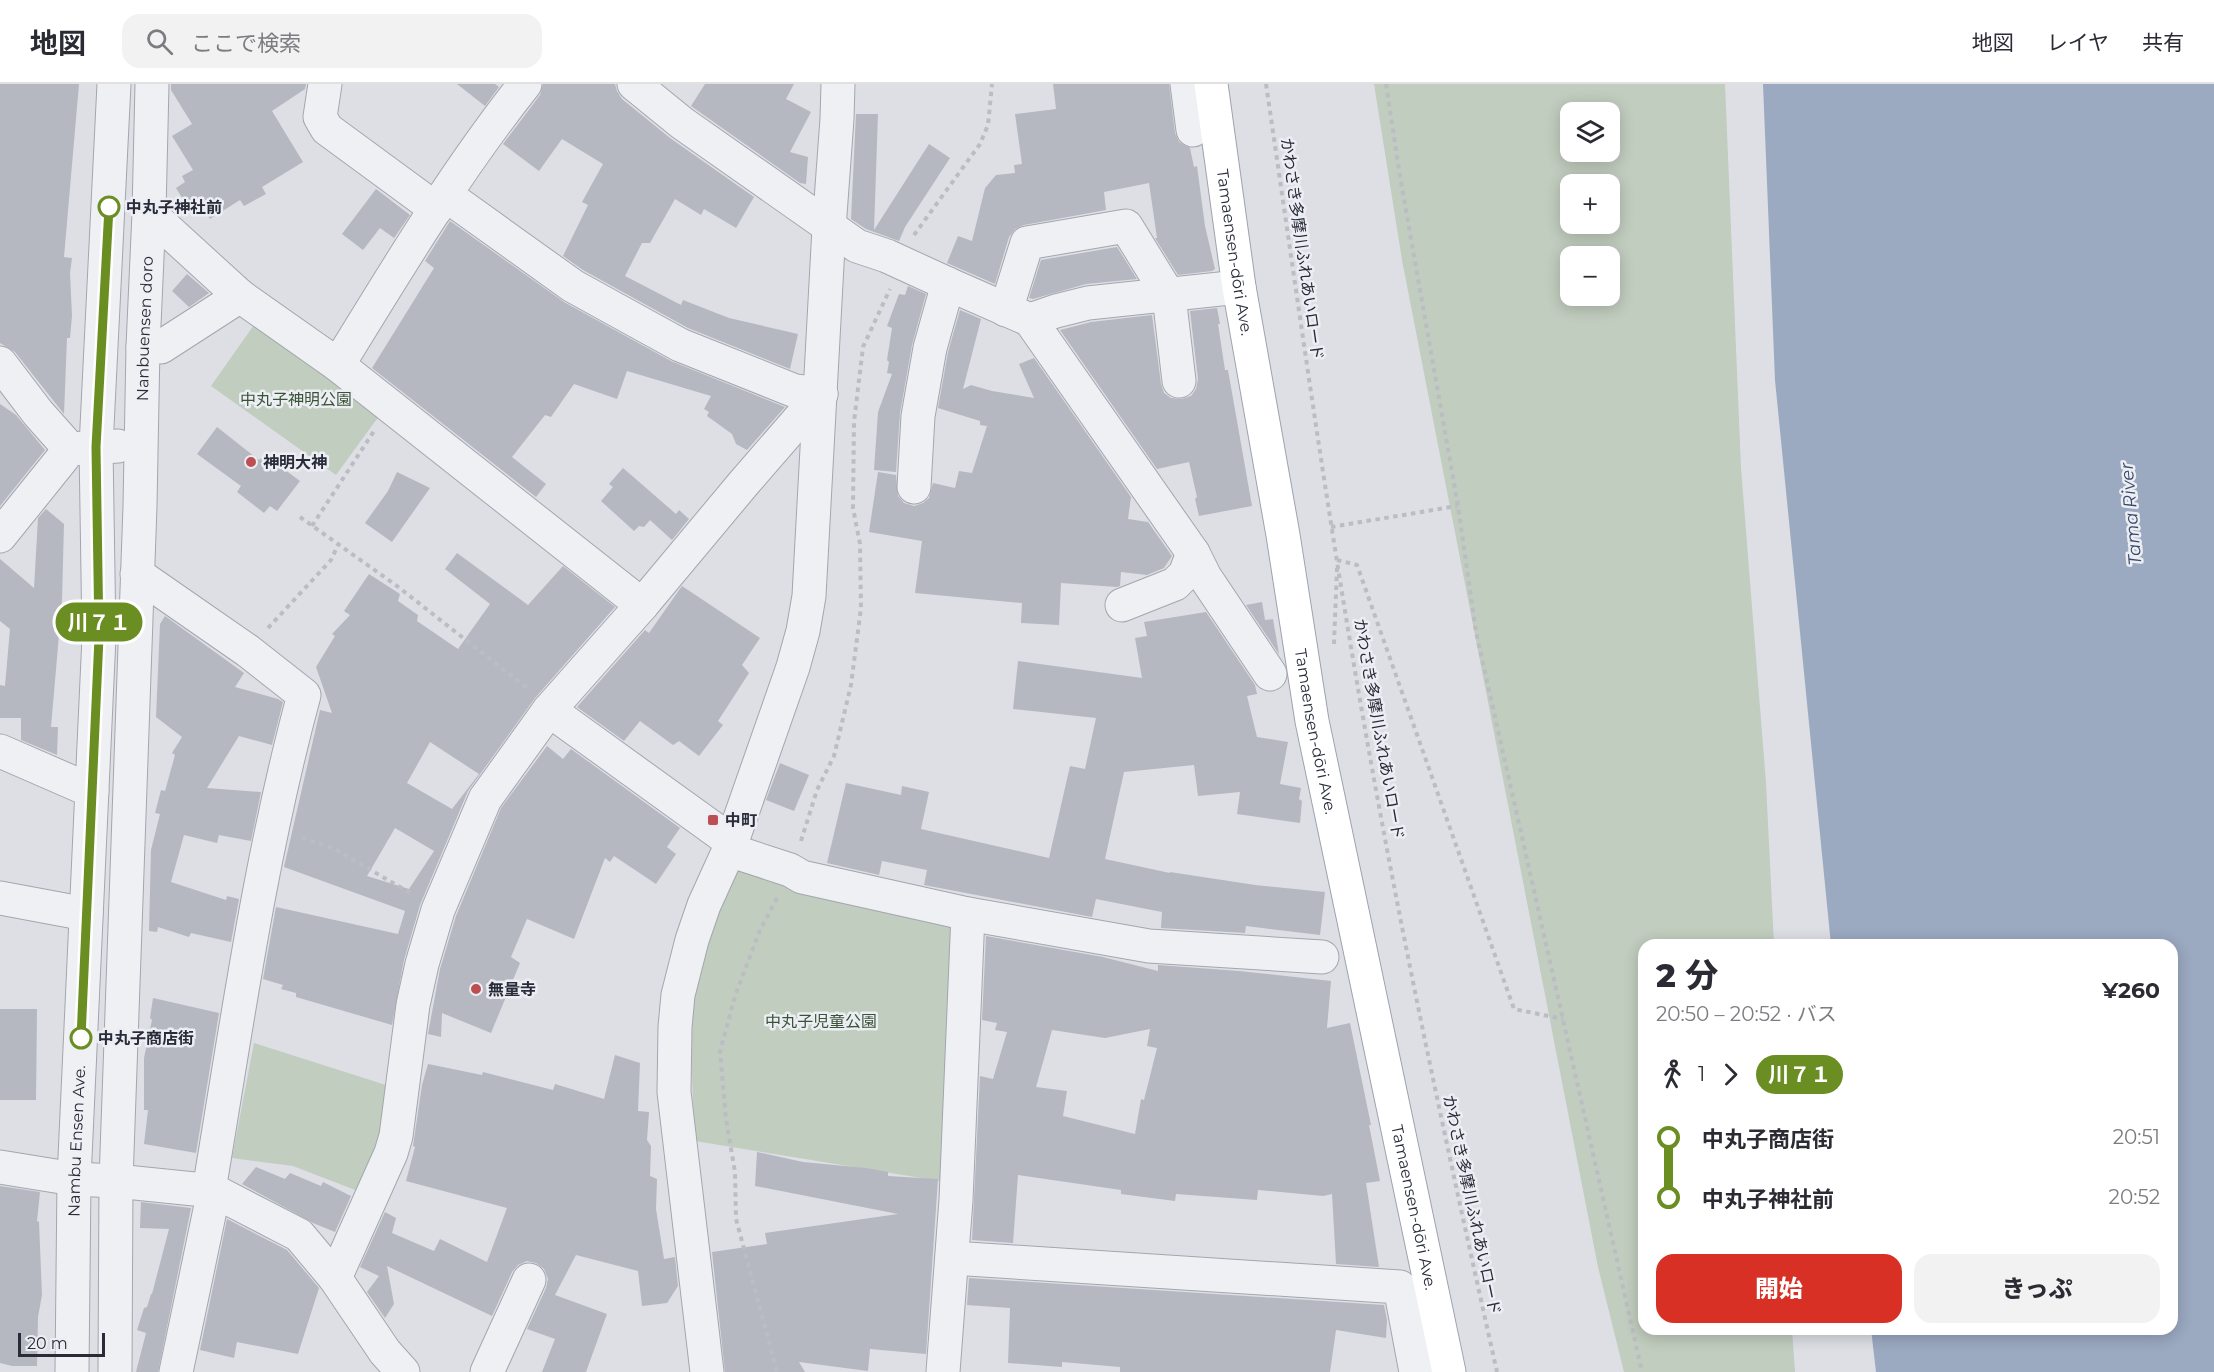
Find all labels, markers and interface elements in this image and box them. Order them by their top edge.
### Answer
search box [122,14,542,68]
icon: search [143,25,176,58]
text: 地図 [30,26,86,60]
text: ここで検索 [191,30,301,57]
text: 地図 [1972,30,2014,55]
text: レイヤ [2047,30,2109,55]
text: 共有 [2142,30,2184,55]
map controls [1560,102,1620,306]
button: layers [1560,102,1620,162]
street label: かわさき多摩川ふれあいロード [1277,137,1327,361]
street label: Tamaensen-dōri Ave. [1213,168,1257,337]
button: + [1560,174,1620,234]
marker: 中丸子神社前 [98,196,120,218]
place label: 中丸子神社前 [126,198,222,217]
button: − [1560,246,1620,306]
street label: Nanbuensen doro [132,256,157,401]
park label: 中丸子神明公園 [240,390,352,409]
place label: 神明大神 [263,453,327,472]
marker: 神明大神 [244,455,258,469]
water label: Tama River [2115,461,2146,566]
line badge: 川７１ [64,602,134,642]
text: 川７１ [68,610,131,635]
street label: かわさき多摩川ふれあいロード [1350,617,1408,841]
street label: Tamaensen-dōri Ave. [1291,647,1341,816]
place label: 中町 [725,811,757,830]
marker: 中町 [706,813,720,827]
text: 2 分 [1656,955,1718,995]
text: ¥260 [2102,977,2160,1004]
place label: 無量寺 [488,980,536,999]
marker: 無量寺 [469,982,483,996]
text: 20:50 – 20:52 · バス [1656,1002,1837,1026]
park label: 中丸子児童公園 [765,1012,877,1031]
marker: 中丸子商店街 [70,1027,92,1049]
place label: 中丸子商店街 [98,1029,194,1048]
icon: walk [1656,1058,1689,1091]
icon: forward [1714,1058,1747,1091]
text: 1 [1698,1062,1705,1086]
text: 川７１ [1768,1062,1831,1087]
street label: Nambu Ensen Ave. [64,1065,89,1217]
street label: かわさき多摩川ふれあいロード [1439,1093,1505,1317]
street label: Tamaensen-dōri Ave. [1388,1123,1441,1291]
text: 20:51 [2113,1125,2160,1149]
text: 中丸子商店街 [1702,1126,1834,1153]
text: 20:52 [2109,1185,2160,1209]
text: 中丸子神社前 [1702,1186,1834,1213]
button: 開始 [1656,1254,1902,1323]
button: きっぷ [1914,1254,2160,1323]
scale bar [18,1330,105,1358]
text: 20 m [27,1334,68,1353]

